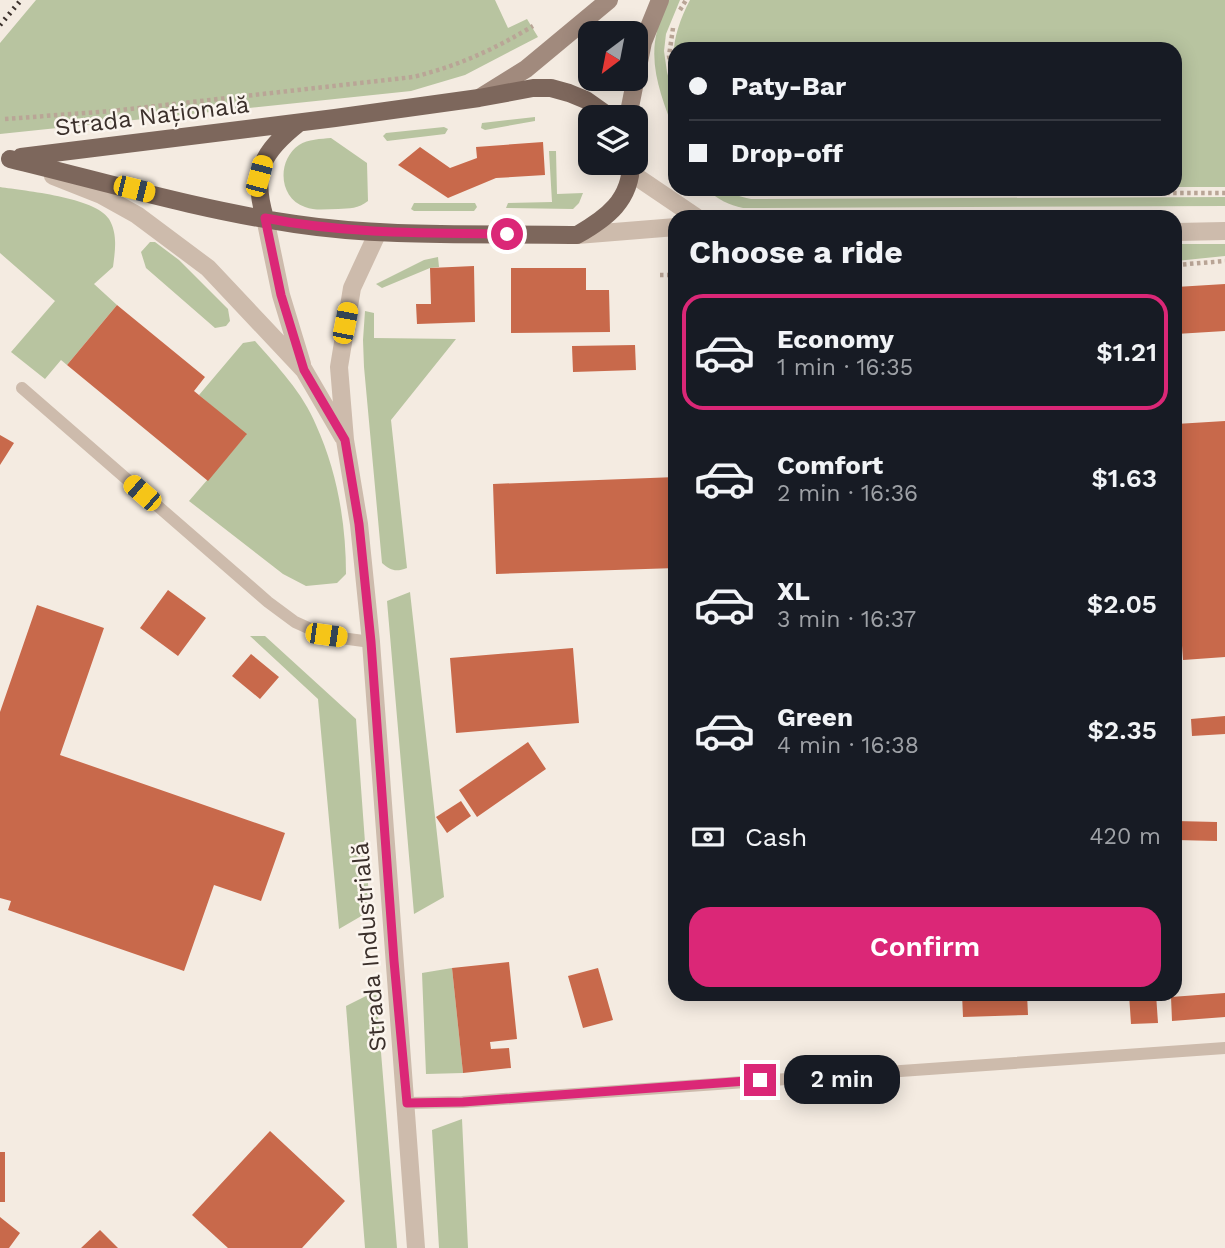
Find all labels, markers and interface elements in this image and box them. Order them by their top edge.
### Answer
north arrow [578,21,648,91]
map controls [578,21,648,175]
text: Paty-Bar [731,71,846,101]
street label: Strada Națională [53,90,251,142]
button: layers [578,105,648,175]
text: Drop-off [731,138,843,168]
car [244,153,275,199]
car [112,174,157,204]
route start [491,218,523,250]
text: Choose a ride [689,233,903,271]
car [331,300,360,346]
icon: car [693,321,756,384]
text: Economy [777,324,894,354]
text: $1.21 [1096,337,1157,367]
text: 1 min · 16:35 [777,354,913,381]
icon: car [693,447,756,510]
text: Comfort [777,450,883,480]
text: $1.63 [1091,463,1157,493]
car [120,471,165,515]
text: 2 min · 16:36 [777,480,918,507]
icon: car [693,573,756,636]
text: XL [777,576,810,606]
text: $2.05 [1087,589,1157,619]
text: 3 min · 16:37 [777,606,916,633]
car [304,622,349,648]
icon: car [693,699,756,762]
text: Green [777,702,853,732]
text: $2.35 [1087,715,1157,745]
text: 4 min · 16:38 [777,732,919,759]
icon: cash [689,818,727,856]
text: Cash [745,822,807,852]
text: 420 m [1089,823,1161,850]
street label: Strada Industrială [346,841,392,1053]
button: Confirm [689,907,1161,987]
callout: 2 min [784,1056,900,1104]
route end [744,1064,776,1096]
text: 2 min [810,1066,874,1093]

